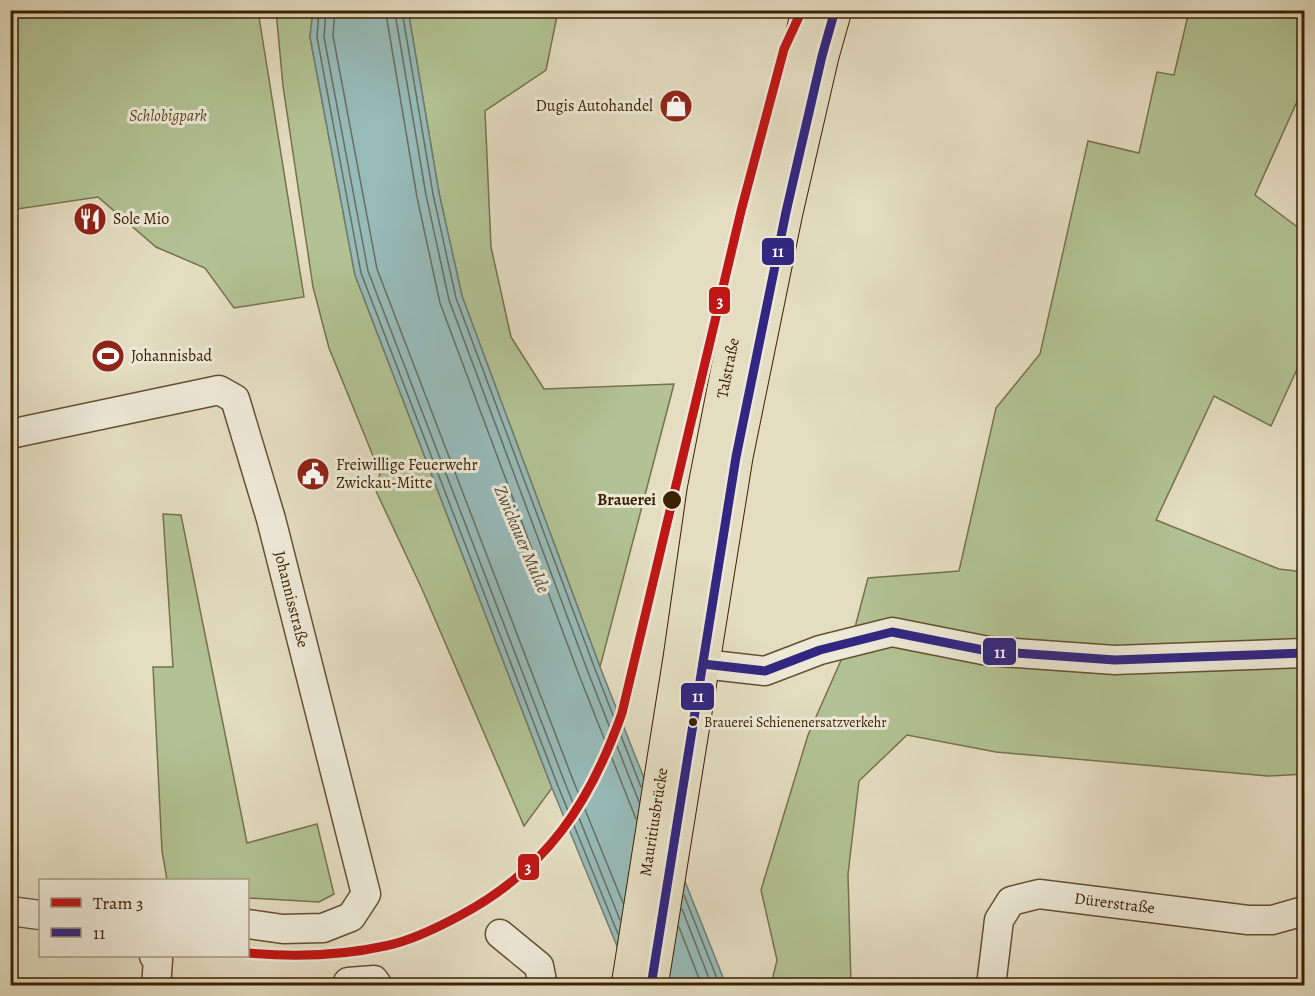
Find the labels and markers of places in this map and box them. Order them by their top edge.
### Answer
shop icon: Dugis Autohandel [658,88,694,124]
place label: Dugis Autohandel [536,95,653,117]
restaurant icon: Sole Mio [72,201,108,237]
place label: Sole Mio [113,208,169,230]
sports icon: Johannisbad [90,338,126,374]
place label: Johannisbad [131,345,213,367]
place label: Freiwillige Feuerwehr Zwickau-Mitte [336,454,478,494]
public building icon: Freiwillige Feuerwehr Zwickau-Mitte [295,456,331,492]
place label: Brauerei [597,489,656,511]
marker: Brauerei [661,489,683,511]
place label: Brauerei Schienenersatzverkehr [704,713,887,732]
marker: Brauerei Schienenersatzverkehr [687,716,699,728]

